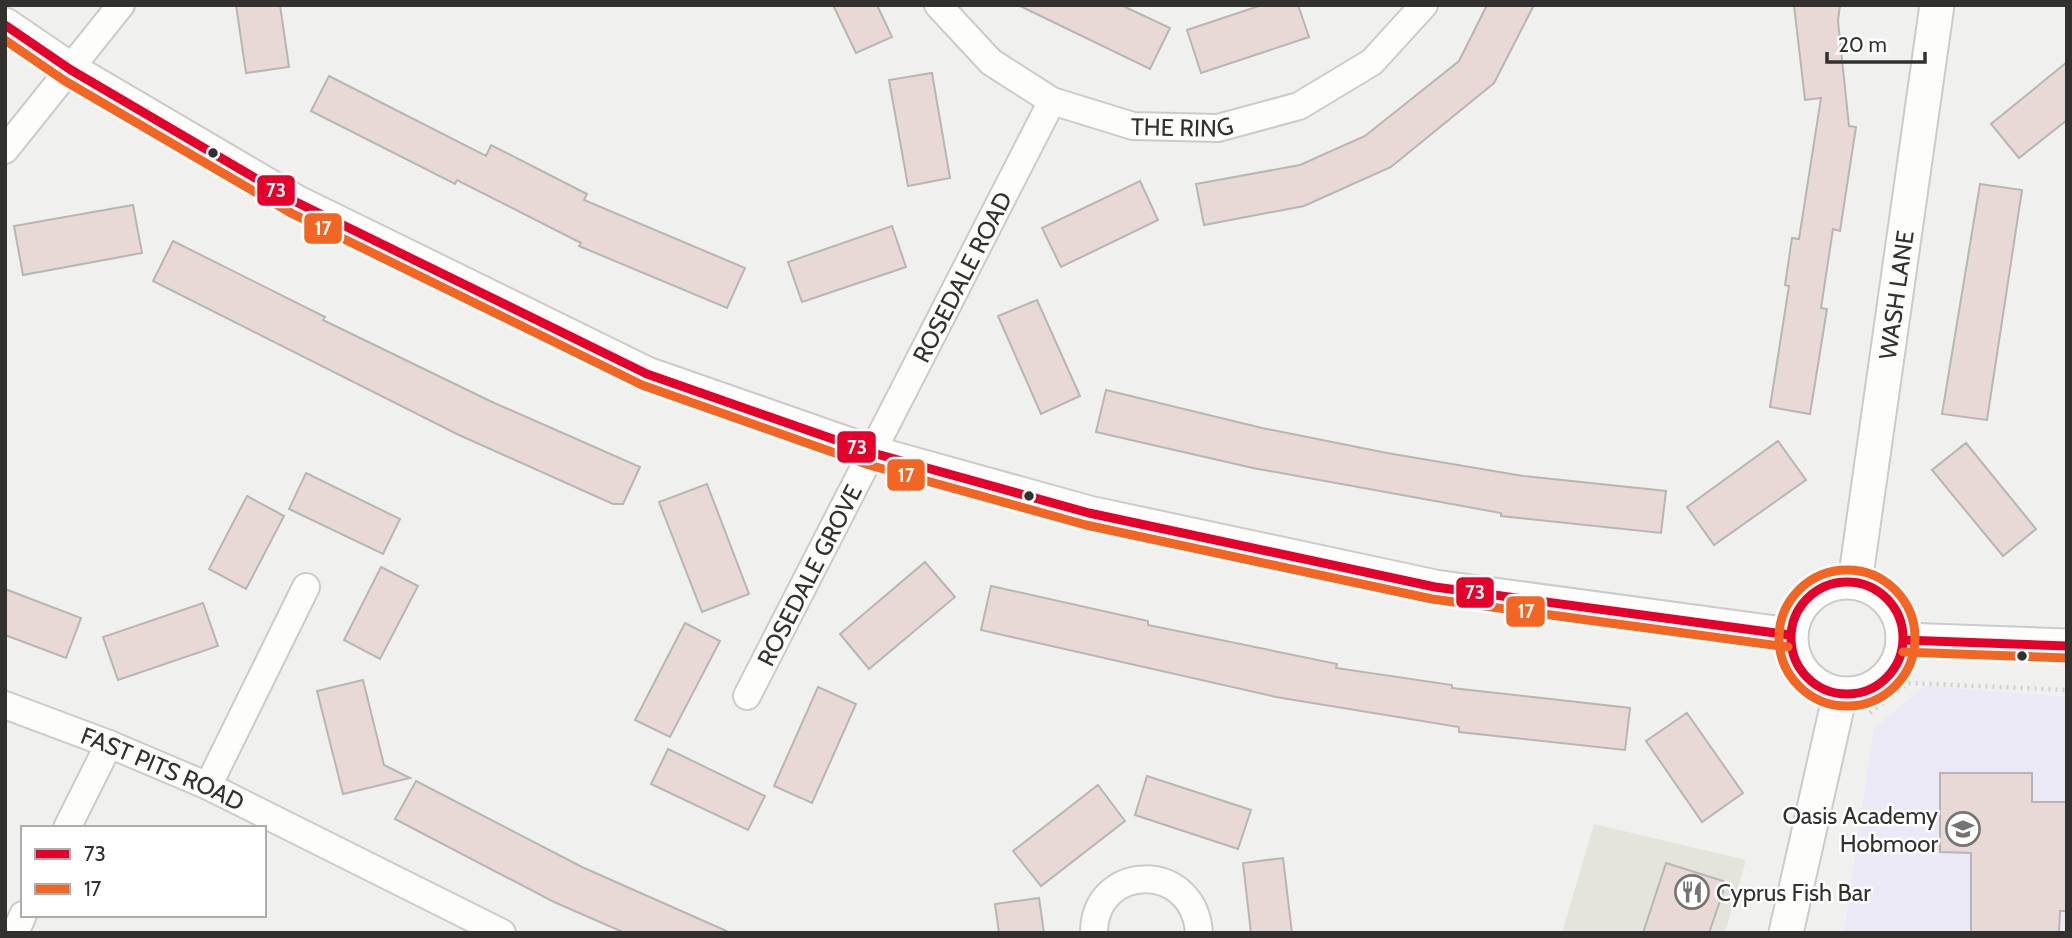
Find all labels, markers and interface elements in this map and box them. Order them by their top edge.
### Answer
scale bar [1827,21,1925,65]
text: 20 m [1838,32,1887,57]
street label: THE RING [1131,110,1236,142]
unlabelled marker [206,146,220,160]
line badge: 73 [256,174,296,207]
text: 73 [266,179,286,202]
street label: ROSEDALE ROAD [906,187,1018,367]
line badge: 17 [303,212,343,245]
text: 17 [315,217,332,240]
street label: WASH LANE [1872,228,1919,361]
line badge: 73 [836,430,877,464]
text: 73 [847,436,867,459]
line badge: 17 [886,458,926,492]
text: 17 [898,464,915,487]
street label: ROSEDALE GROVE [751,479,868,670]
unlabelled marker [1022,489,1036,503]
line badge: 73 [1455,576,1495,609]
text: 73 [1465,581,1485,604]
line badge: 17 [1505,595,1546,628]
text: 17 [1518,600,1535,623]
unlabelled marker [2015,649,2029,663]
street label: FAST PITS ROAD [77,720,249,816]
place label: Oasis Academy Hobmoor [1782,801,1938,858]
school or university icon: Oasis Academy Hobmoor [1944,810,1982,848]
legend [21,826,266,917]
text: 73 [84,841,106,866]
restaurant icon: Cyprus Fish Bar [1673,873,1711,911]
text: 17 [84,876,102,901]
place label: Cyprus Fish Bar [1716,878,1871,907]

